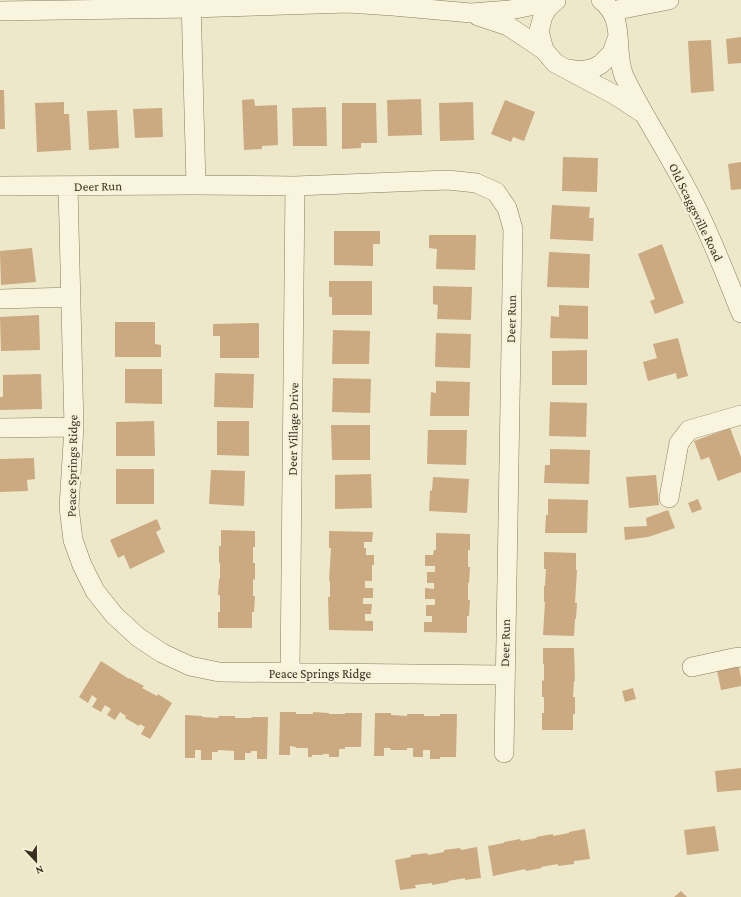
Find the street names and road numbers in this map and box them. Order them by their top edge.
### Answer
street label: Old Scaggsville Road [666,161,726,264]
street label: Deer Run [74,178,122,194]
street label: Deer Run [503,295,519,343]
street label: Deer Village Drive [285,382,301,476]
street label: Peace Springs Ridge [64,414,80,517]
street label: Deer Run [497,619,513,667]
street label: Peace Springs Ridge [269,666,372,681]

